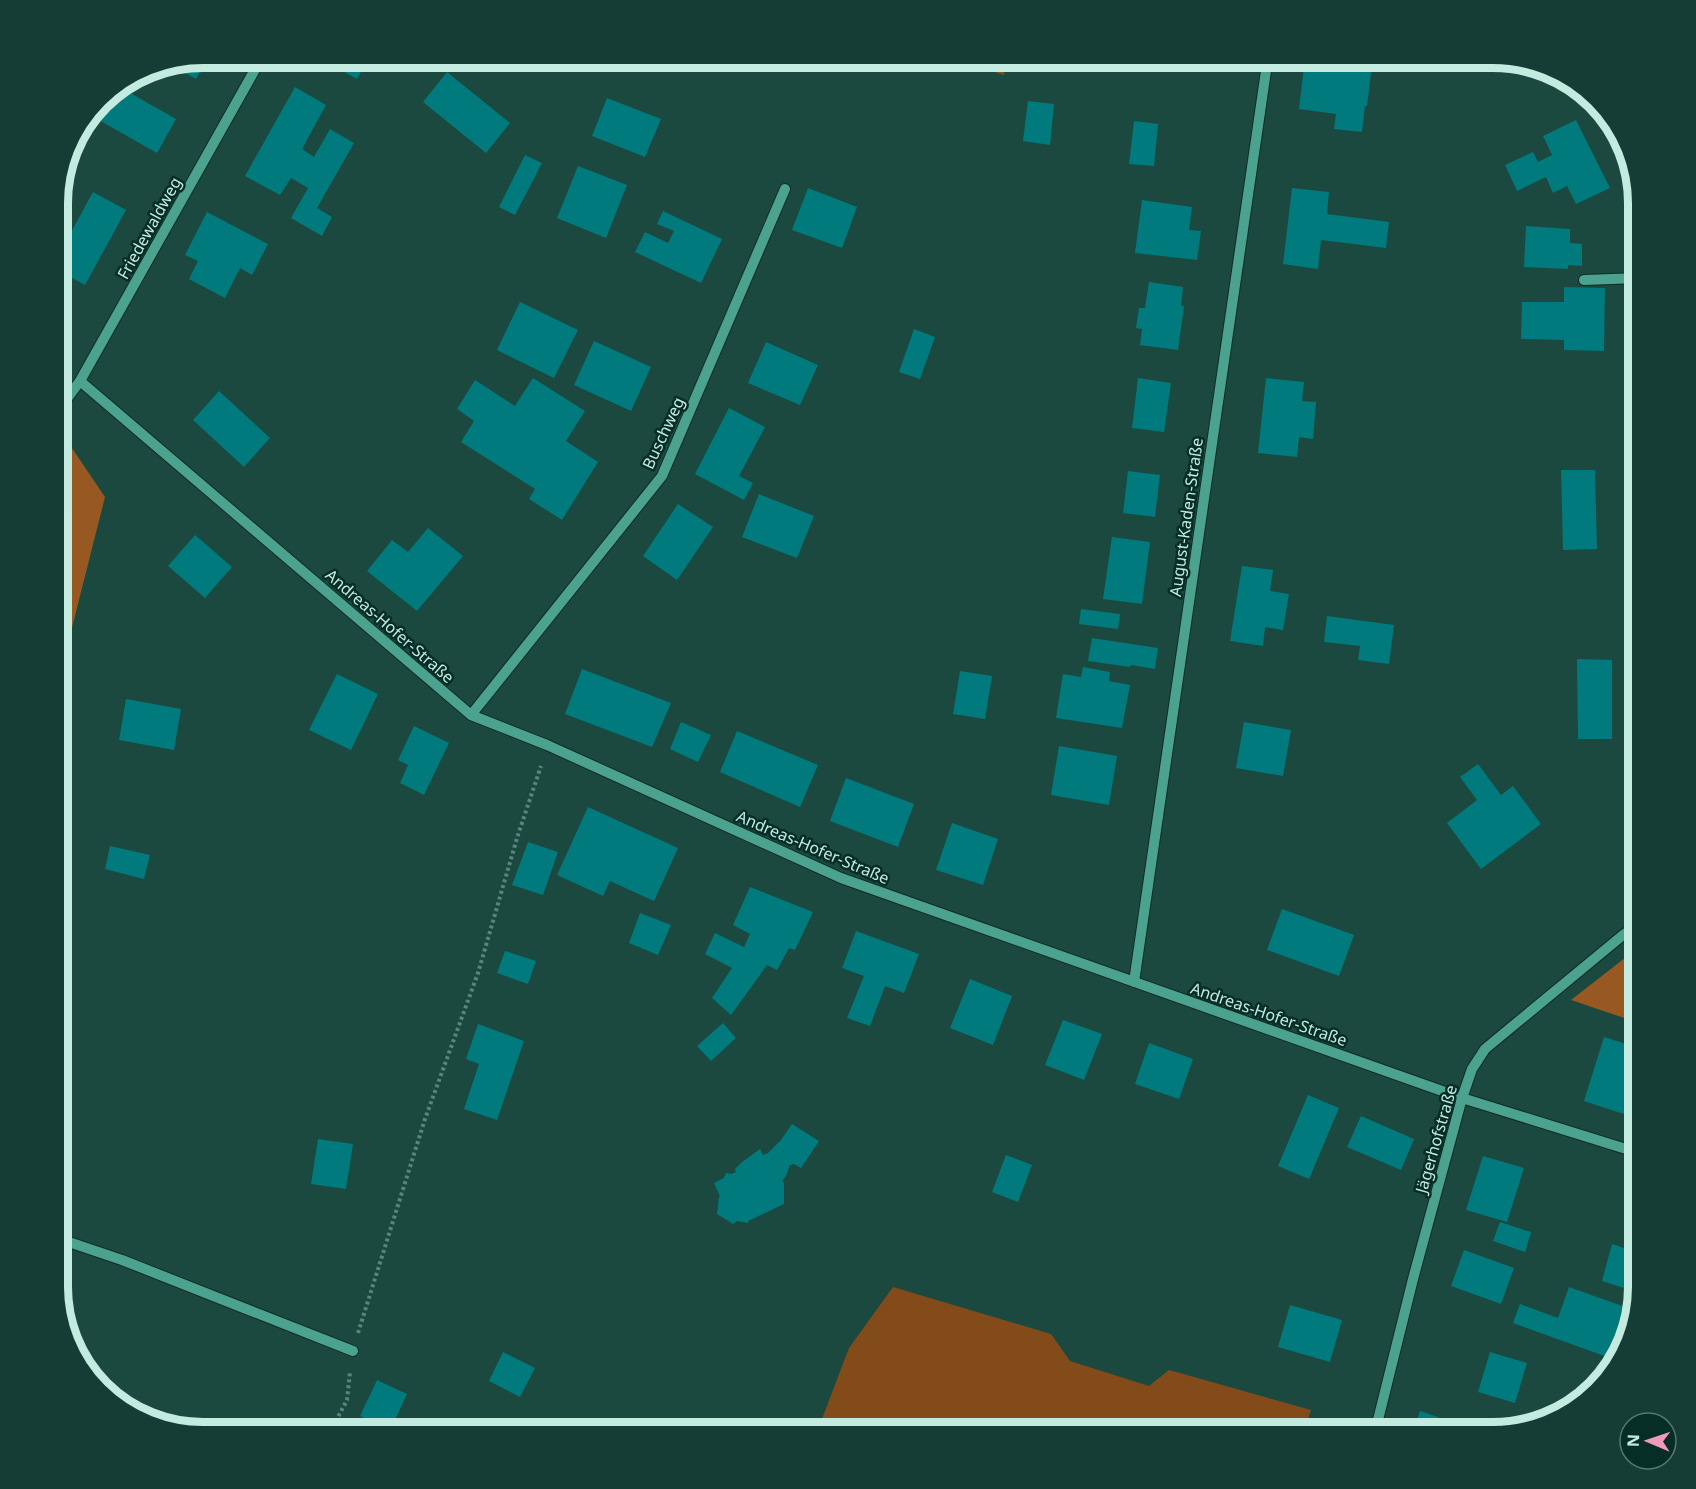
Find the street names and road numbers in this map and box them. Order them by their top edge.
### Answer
street label: Friedewaldweg [112,173,186,283]
street label: Buschweg [637,393,689,473]
street label: August-Kaden-Straße [1164,436,1208,598]
street label: Andreas-Hofer-Straße [321,564,459,688]
street label: Andreas-Hofer-Straße [733,805,893,889]
street label: Andreas-Hofer-Straße [1188,977,1350,1051]
street label: Jägerhofstraße [1409,1082,1462,1198]

